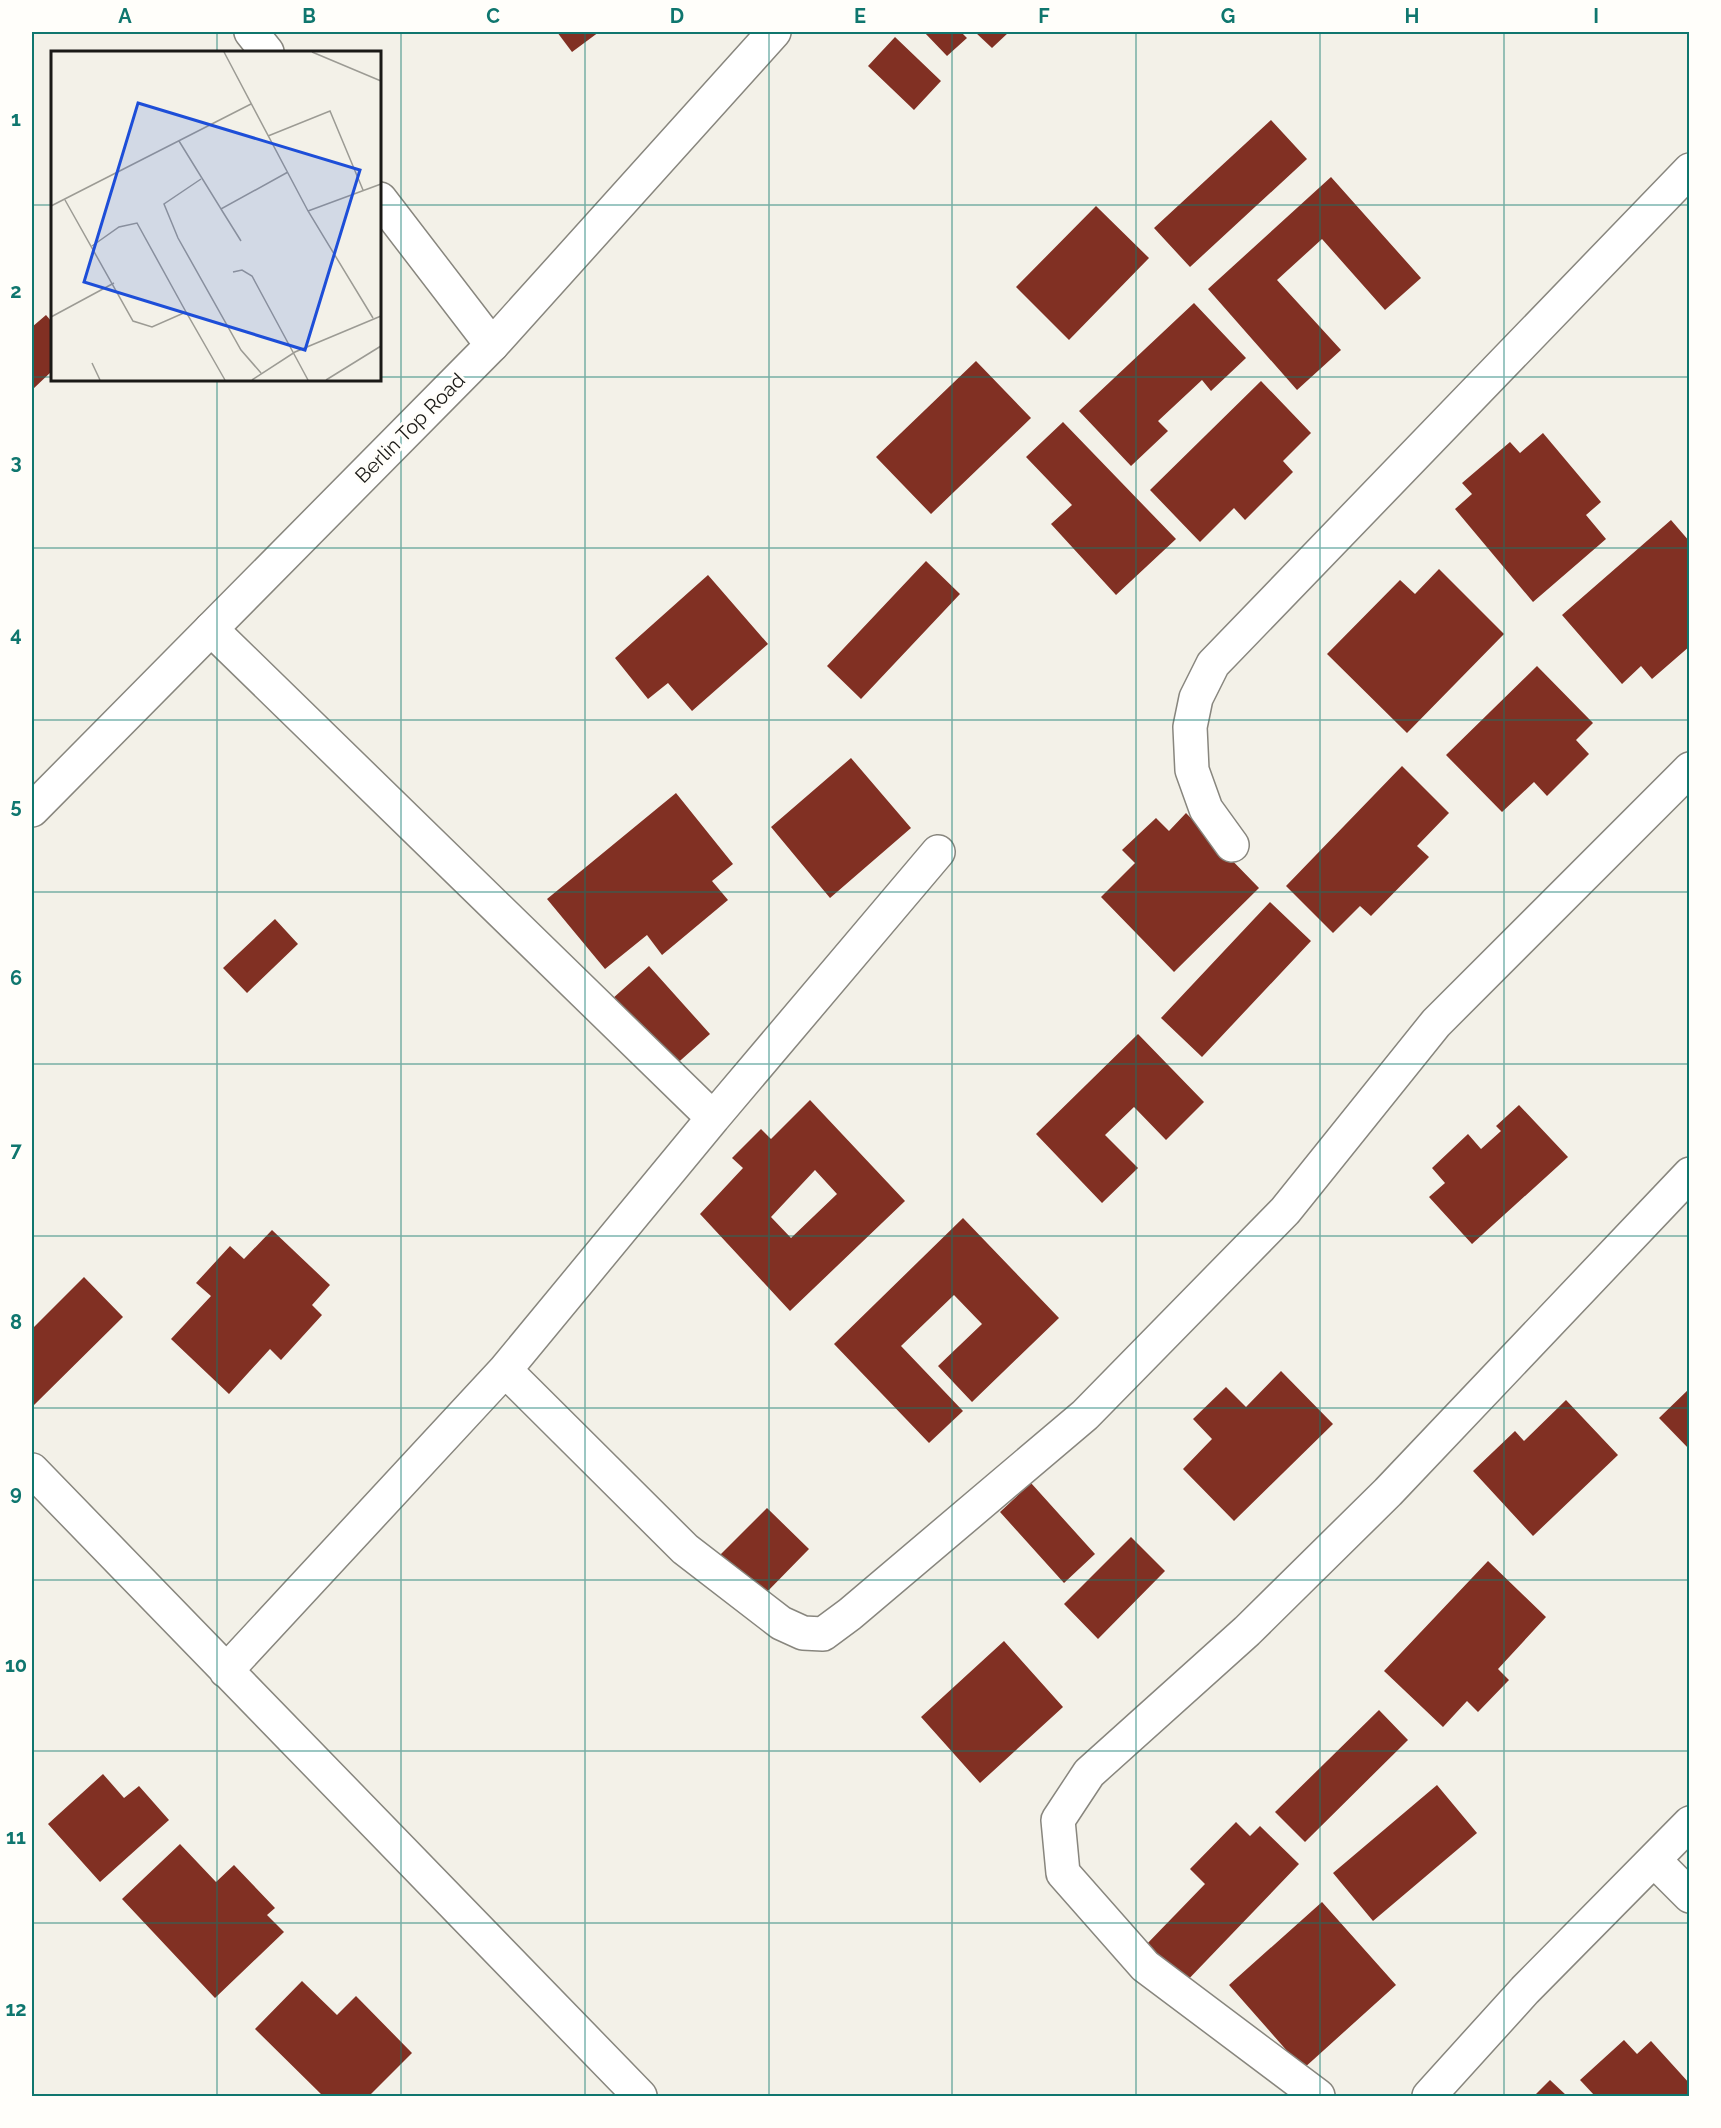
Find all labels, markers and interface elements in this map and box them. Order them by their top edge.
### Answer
text: A [118,4,132,28]
text: B [302,4,316,28]
text: C [486,4,500,28]
text: D [670,4,684,28]
text: E [854,4,866,28]
text: F [1038,4,1050,28]
text: G [1221,4,1235,28]
text: H [1405,4,1419,28]
text: I [1593,4,1599,28]
inset map [51,51,381,381]
text: 1 [11,107,21,131]
text: 2 [10,279,22,303]
street label: Berlin Top Road [350,368,470,488]
text: 3 [10,450,22,474]
text: 4 [10,622,22,646]
text: 5 [10,794,22,818]
text: 6 [10,966,22,990]
text: 7 [10,1138,22,1162]
text: 8 [10,1310,22,1334]
text: 9 [10,1481,22,1505]
text: 10 [5,1653,27,1677]
text: 11 [6,1825,26,1849]
text: 12 [5,1997,27,2021]

